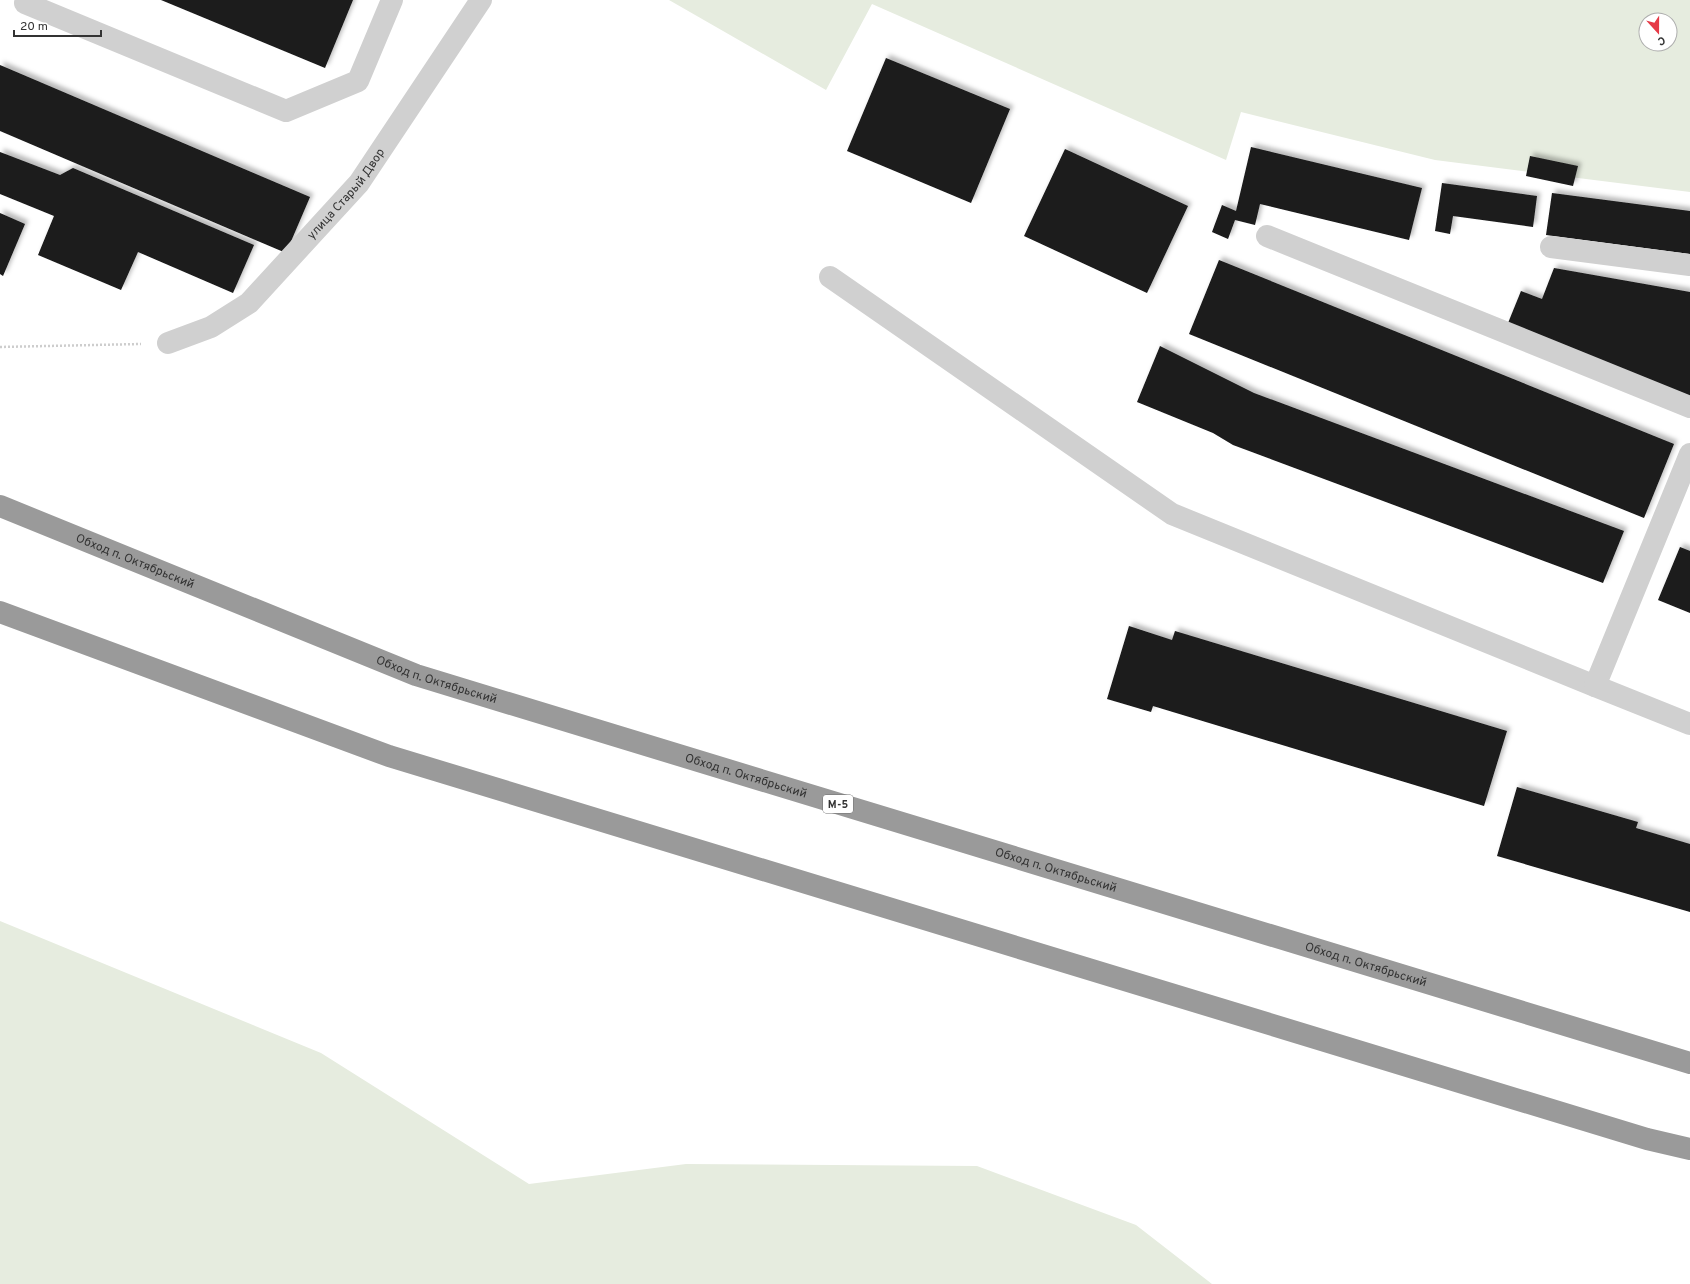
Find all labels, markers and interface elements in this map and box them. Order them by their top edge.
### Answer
scale bar [14,12,101,38]
north arrow [1638,12,1678,52]
text: 20 m [20,19,48,35]
text: С [1655,33,1667,48]
street label: улица Старый Двор [304,145,389,243]
street label: Обход п. Октябрьский [73,531,197,593]
street label: Обход п. Октябрьский [373,653,499,708]
street label: Обход п. Октябрьский [683,750,809,803]
road number: М-5 [823,795,853,813]
street label: Обход п. Октябрьский [993,845,1119,897]
street label: Обход п. Октябрьский [1303,939,1429,991]

